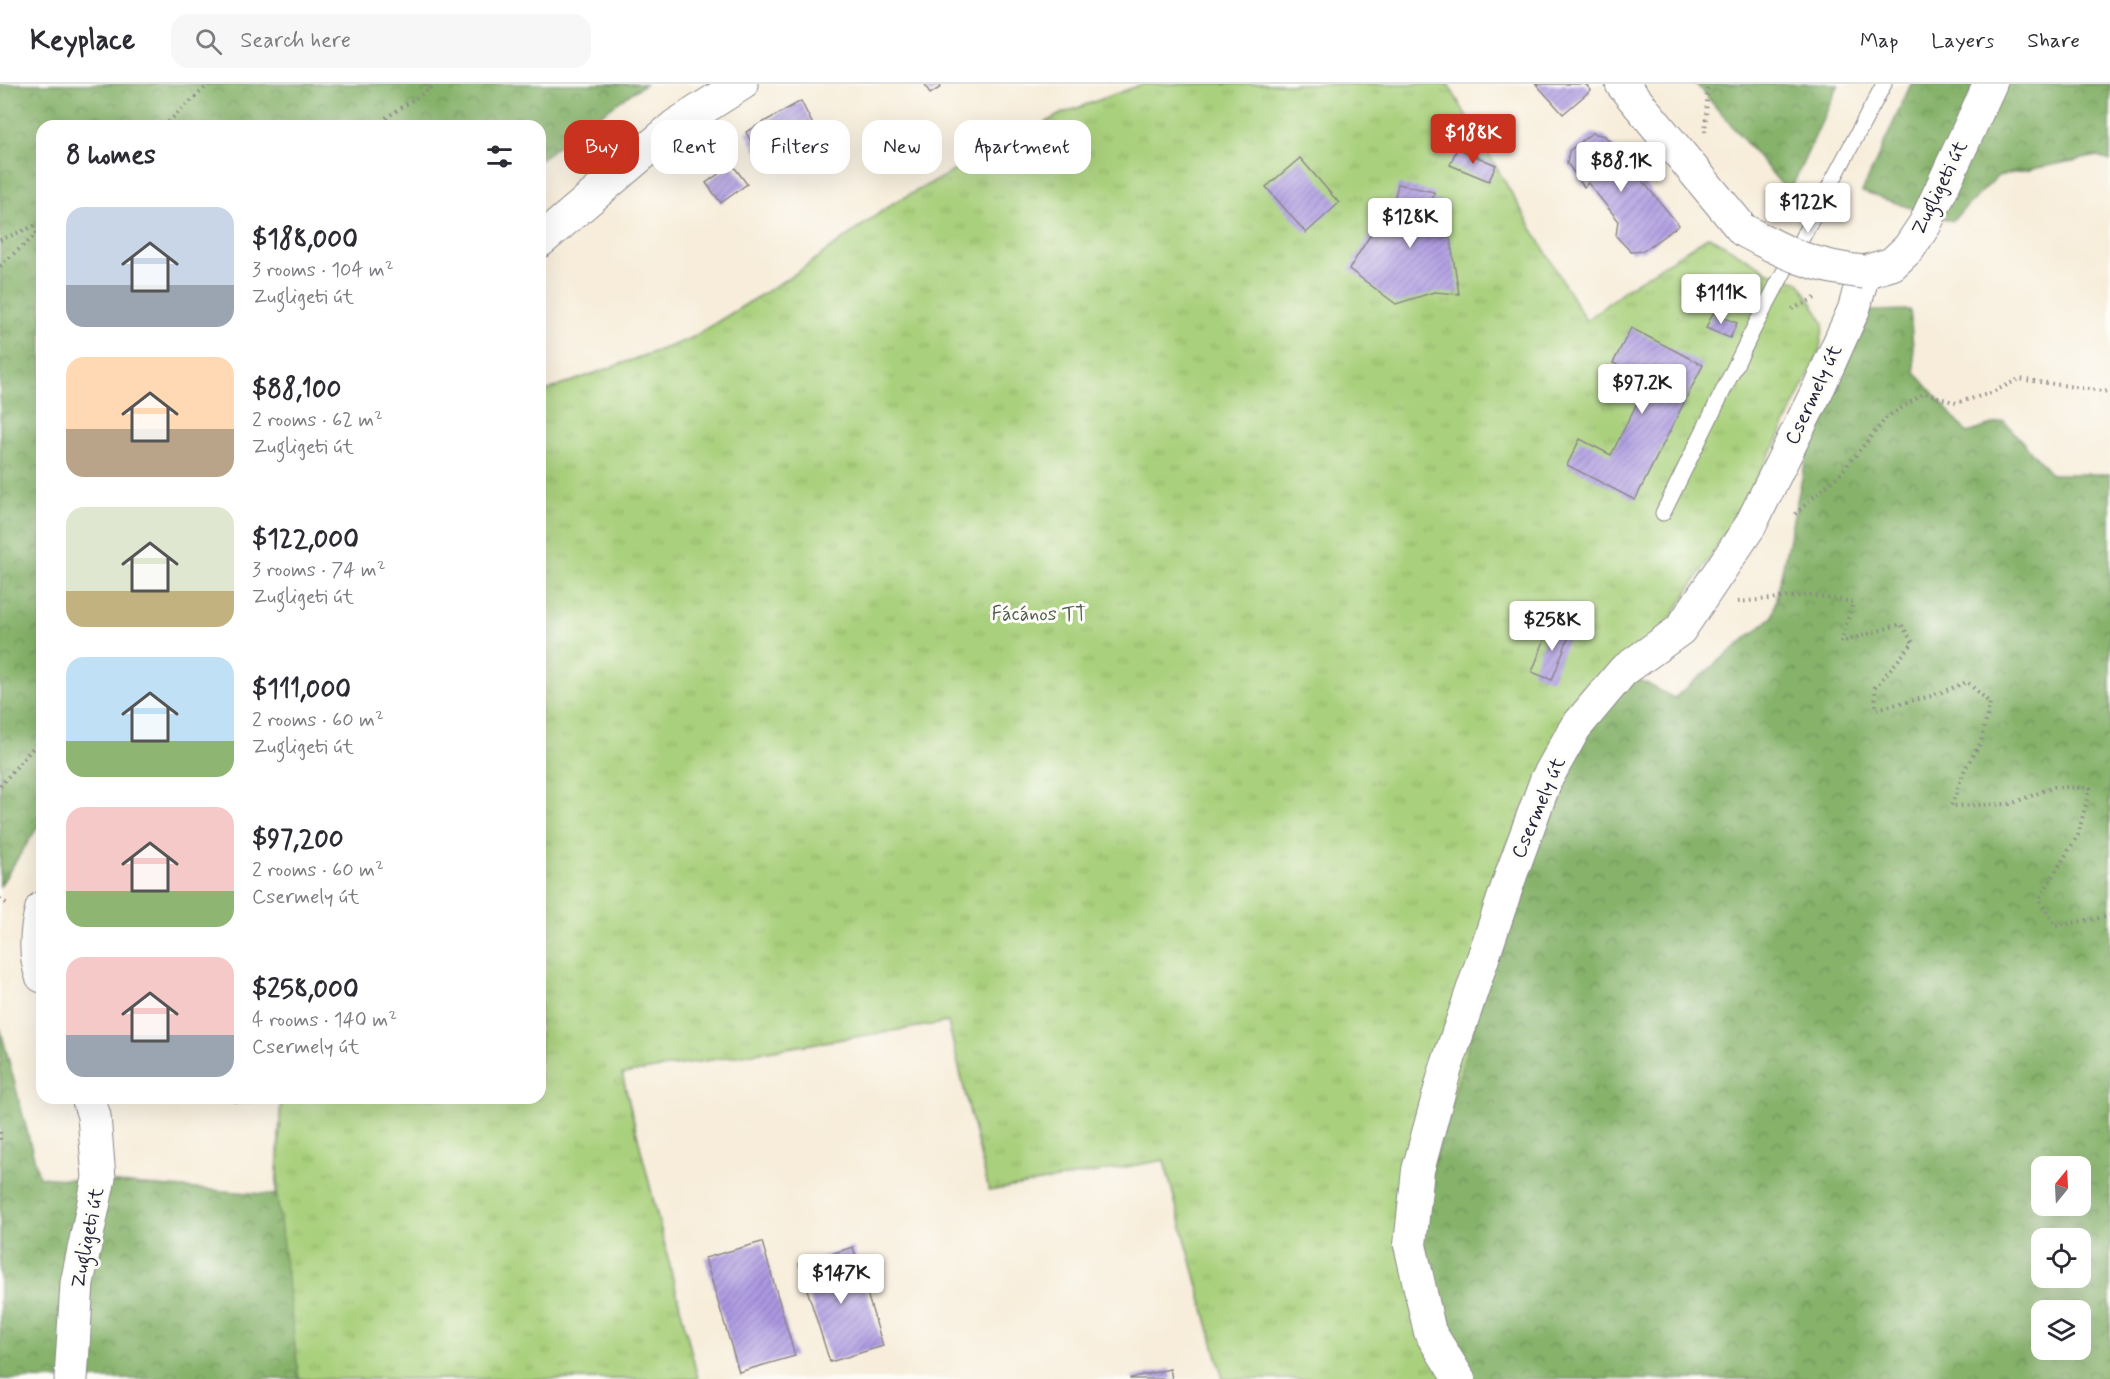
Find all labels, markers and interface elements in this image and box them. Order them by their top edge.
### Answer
search box [171,14,591,68]
text: Keyplace [30,23,135,60]
icon: search [192,25,225,58]
text: Search here [240,27,351,55]
text: Map [1860,27,1898,55]
text: Layers [1931,27,1994,55]
text: Share [2027,27,2080,55]
pin: $188K [1431,114,1515,165]
chip: Buy [564,120,639,174]
chip: Rent [651,120,738,174]
chip: Filters [750,120,850,174]
chip: New [862,120,942,174]
chip: Apartment [954,120,1091,174]
text: $188K [1445,120,1501,147]
street label: Zugligeti út [1906,136,1976,241]
text: 8 homes [66,139,156,173]
icon: filters [483,140,516,173]
pin: $88.1K [1572,142,1670,193]
text: $88.1K [1590,148,1652,175]
pin: $122K [1766,183,1850,234]
text: $122K [1779,189,1837,216]
pin: $128K [1368,198,1452,249]
text: $128K [1382,204,1438,231]
text: $188,000 [252,223,358,257]
icon: home [114,231,186,303]
text: 3 rooms · 104 m² [252,257,394,284]
pin: $111K [1679,274,1763,325]
text: $111K [1695,280,1747,307]
text: Zugligeti út [252,284,354,311]
street label: Csermely út [1779,340,1849,449]
pin: $97.2K [1593,364,1691,415]
text: $97.2K [1612,370,1672,397]
text: $88,100 [252,373,341,407]
icon: home [114,381,186,453]
text: 2 rooms · 62 m² [252,407,383,434]
text: Zugligeti út [252,434,354,461]
text: $122,000 [252,523,359,557]
icon: home [114,531,186,603]
text: 3 rooms · 74 m² [252,557,386,584]
text: Zugligeti út [252,584,354,611]
park label: Fácános TT [991,601,1087,628]
pin: $258K [1510,601,1594,652]
text: $258K [1523,607,1581,634]
text: $111,000 [252,673,351,707]
icon: home [114,681,186,753]
text: 2 rooms · 60 m² [252,707,384,734]
text: Zugligeti út [252,734,354,761]
street label: Csermely út [1506,753,1573,863]
text: $97,200 [252,823,344,857]
icon: home [114,831,186,903]
text: 2 rooms · 60 m² [252,857,384,884]
text: Csermely út [252,884,360,911]
text: $258,000 [252,973,359,1007]
icon: home [114,981,186,1053]
text: 4 rooms · 140 m² [252,1007,397,1034]
text: Csermely út [252,1034,360,1061]
north arrow [2031,1156,2091,1216]
map controls [2031,1156,2091,1360]
street label: Zugligeti út [65,1185,113,1291]
button: locate [2031,1228,2091,1288]
pin: $147K [799,1254,883,1305]
text: $147K [812,1260,870,1287]
button: layers [2031,1300,2091,1360]

